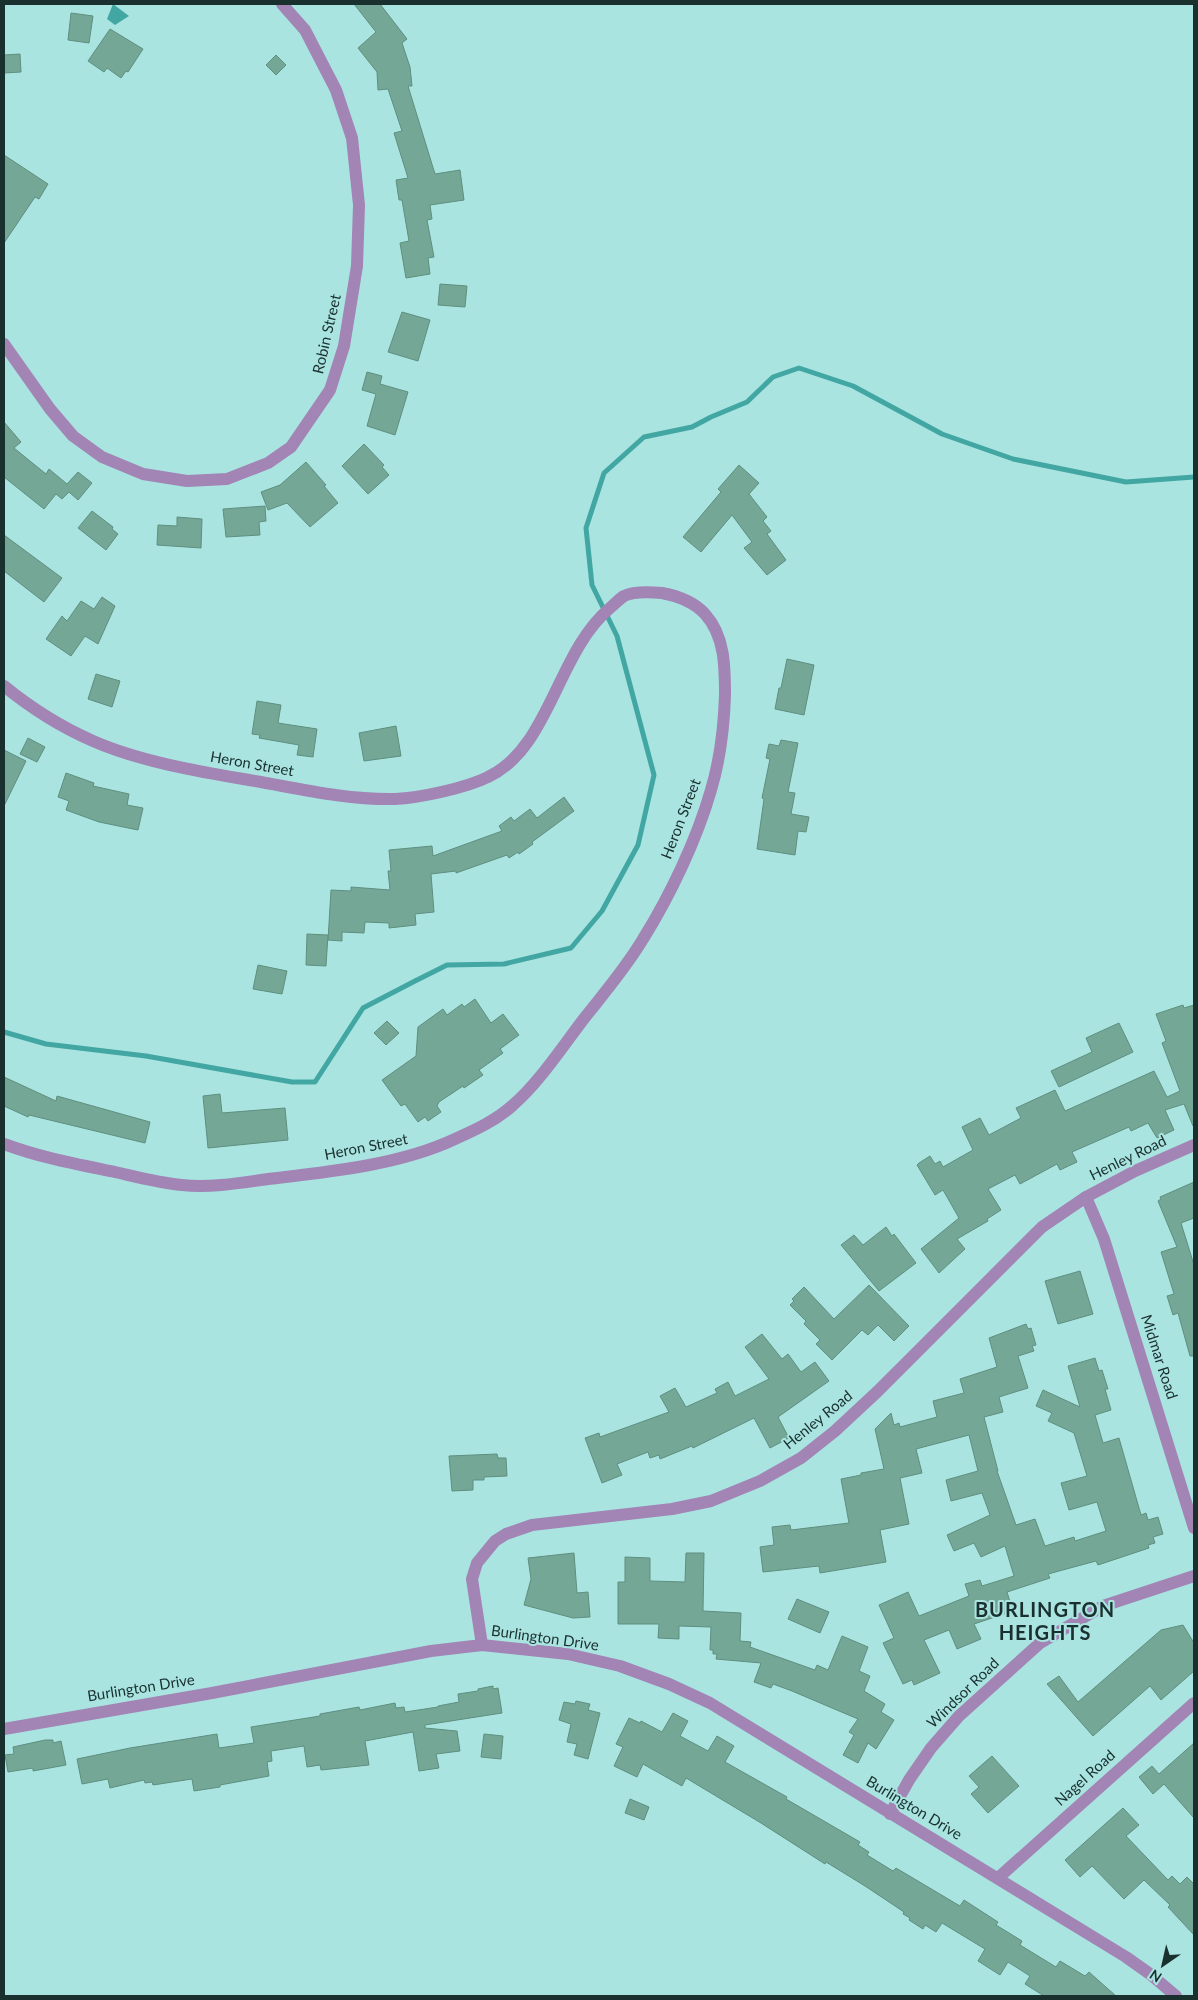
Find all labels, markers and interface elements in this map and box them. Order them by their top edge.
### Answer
street label: Robin Street [308,292,344,375]
street label: Heron Street [209,747,296,779]
street label: Heron Street [657,775,704,861]
street label: Heron Street [323,1129,410,1163]
street label: Henley Road [1086,1131,1169,1183]
street label: Midmar Road [1138,1312,1182,1401]
street label: Henley Road [779,1386,855,1452]
district label: BURLINGTON HEIGHTS [975,1597,1115,1644]
street label: Burlington Drive [490,1621,600,1653]
street label: Windsor Road [923,1653,1002,1731]
street label: Burlington Drive [86,1670,196,1704]
street label: Nagel Road [1050,1745,1118,1809]
street label: Burlington Drive [863,1771,966,1843]
north arrow [1138,1940,1188,1990]
text: N [1146,1966,1165,1986]

